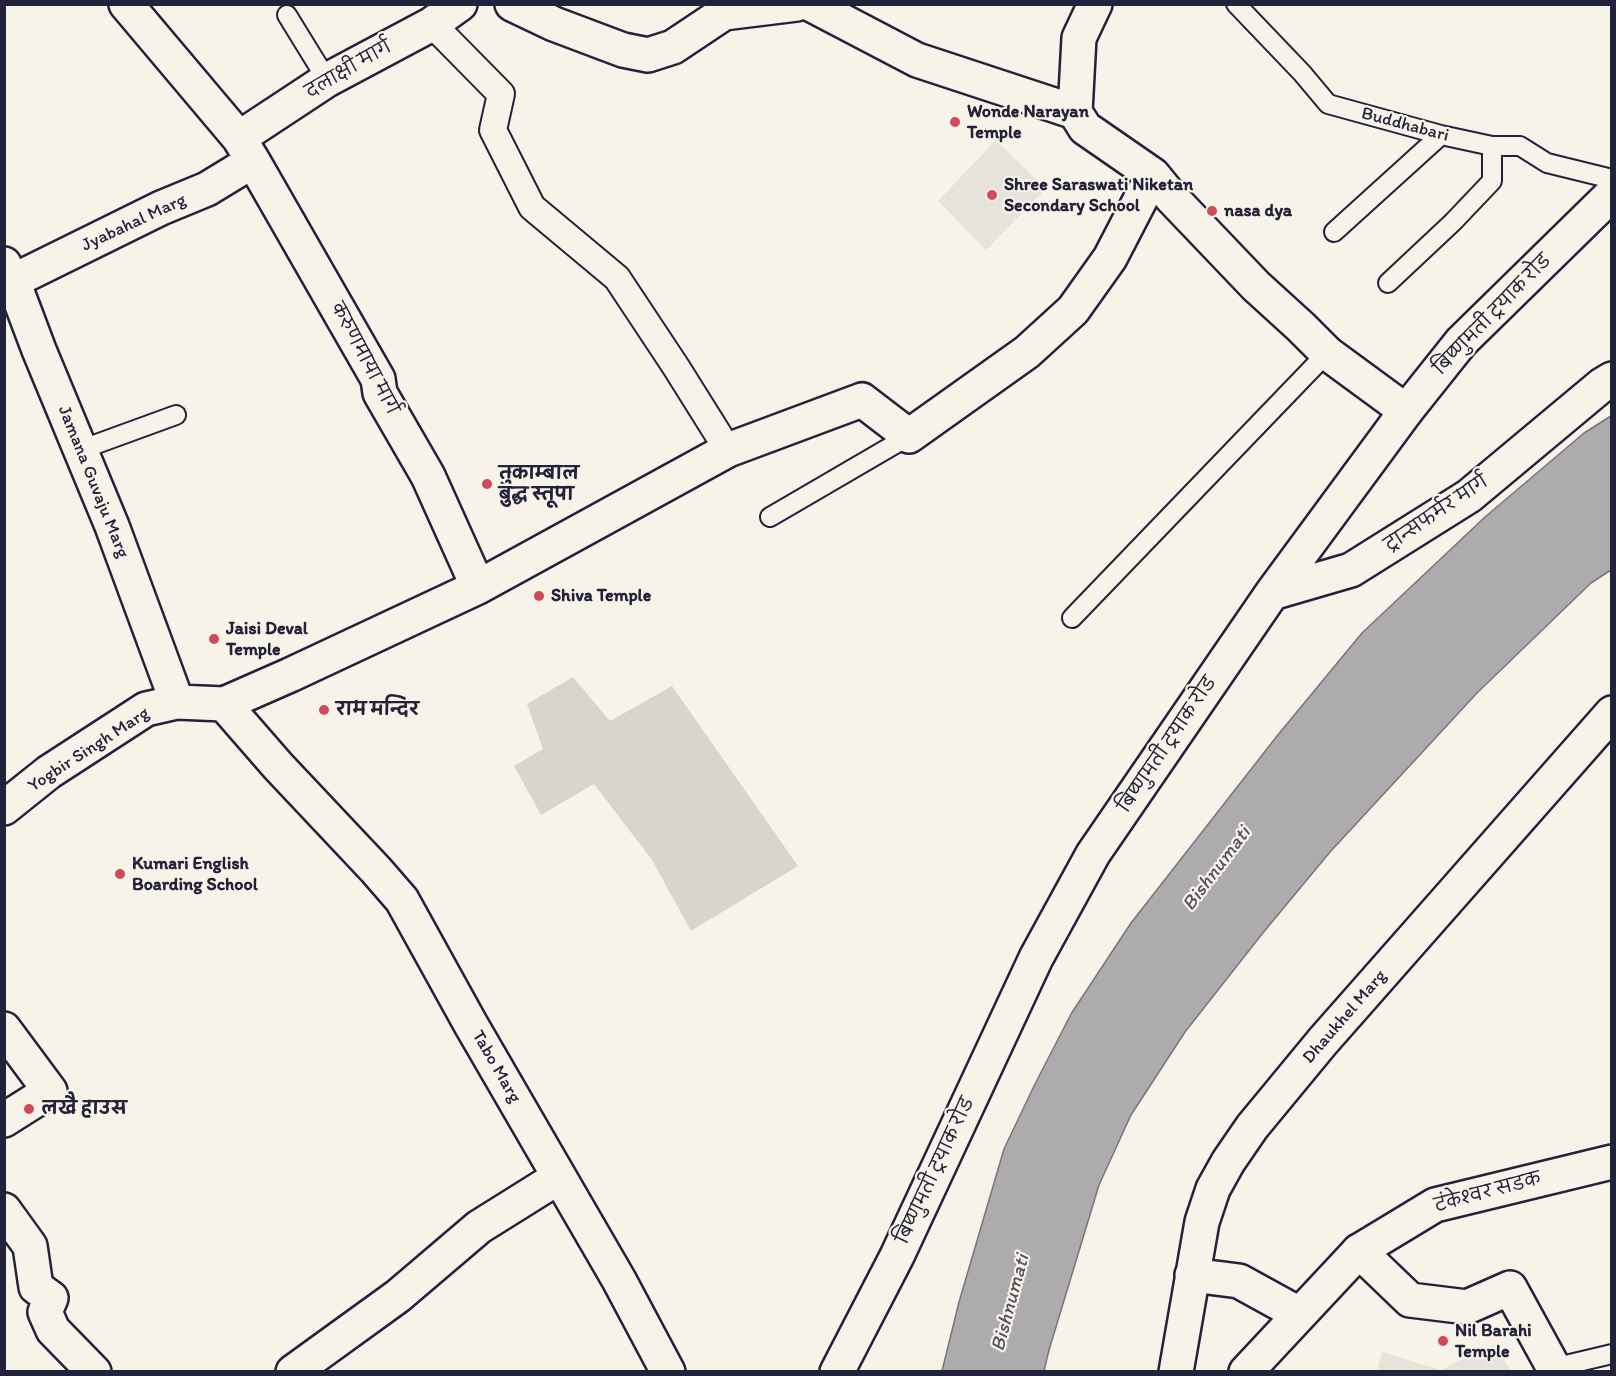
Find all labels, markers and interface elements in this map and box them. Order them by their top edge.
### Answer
street label: दलाक्षी मार्ग [302,37,396,103]
place label: Wonde Narayan Temple [967,101,1089,144]
street label: Buddhabari [1359,103,1451,147]
marker: Wonde Narayan Temple [948,115,962,129]
place label: Shree Saraswati Niketan Secondary School [1004,174,1193,216]
marker: Shree Saraswati Niketan Secondary School [985,188,999,202]
street label: Jyabahal Marg [78,189,190,257]
place label: nasa dya [1224,200,1292,222]
marker: nasa dya [1205,204,1219,218]
street label: बिष्णुमती ट्रयाक रोड [1430,250,1556,380]
street label: करुणमाया मार्ग [325,299,403,419]
street label: Jamana Guvaju Marg [53,403,133,561]
place label: तुकाम्बाल बुद्ध स्तूपा [499,463,579,506]
street label: ट्रान्सफर्मर मार्ग [1381,471,1493,557]
marker: तुकाम्बाल बुद्ध स्तूपा [480,477,494,491]
place label: Shiva Temple [551,585,651,607]
marker: Shiva Temple [532,589,546,603]
place label: Jaisi Deval Temple [226,618,308,660]
marker: Jaisi Deval Temple [207,632,221,646]
street label: बिष्णुमती ट्रयाक रोड [1115,673,1221,817]
place label: राम मन्दिर [336,699,419,721]
street label: Yogbir Singh Marg [24,703,154,797]
marker: राम मन्दिर [317,703,331,717]
water label: Bishnumati [1178,822,1256,916]
place label: Kumari English Boarding School [132,853,258,896]
marker: Kumari English Boarding School [113,867,127,881]
street label: Dhaukhel Marg [1298,966,1392,1068]
street label: Tabo Marg [467,1027,525,1107]
street label: बिष्णुमती ट्रयाक रोड [893,1094,979,1248]
place label: लखै हाउस [41,1098,127,1120]
marker: लखै हाउस [22,1102,36,1116]
street label: टंकेश्वर सडक [1433,1168,1543,1218]
water label: Bishnumati [987,1252,1035,1354]
place label: Nil Barahi Temple [1455,1320,1532,1362]
marker: Nil Barahi Temple [1436,1334,1450,1348]

